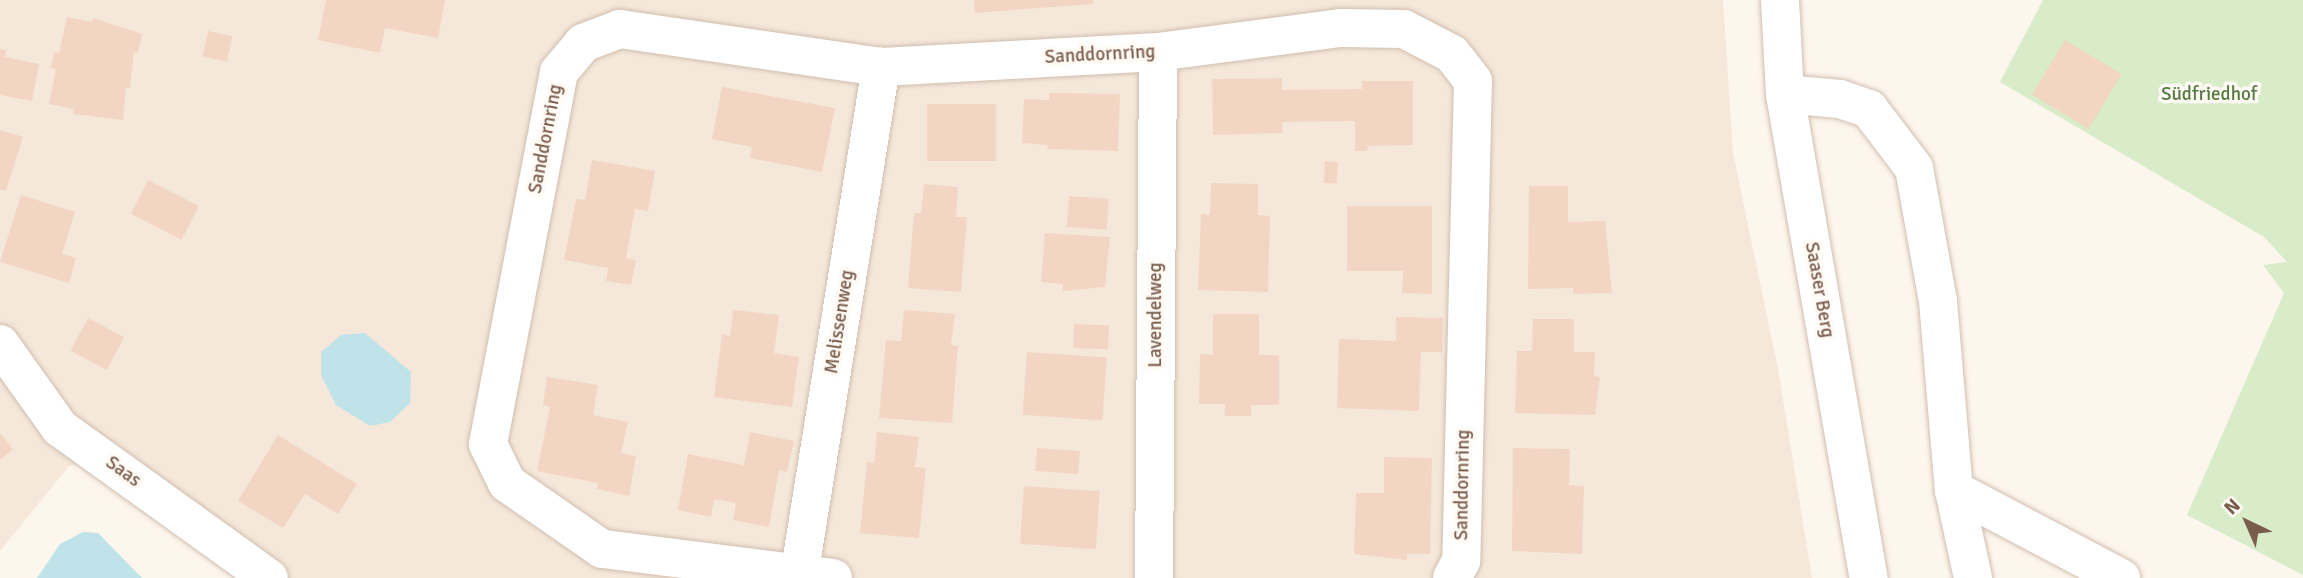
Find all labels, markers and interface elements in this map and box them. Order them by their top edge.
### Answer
street label: Sanddornring [1044,41,1156,69]
street label: Sanddornring [524,82,568,196]
park label: Südfriedhof [2161,84,2257,106]
street label: Saaser Berg [1799,240,1839,340]
street label: Lavendelweg [1145,262,1167,368]
street label: Melissenweg [821,269,859,375]
street label: Sanddornring [1451,429,1475,541]
street label: Saas [101,452,145,492]
north arrow [2212,487,2282,557]
text: N [2219,494,2246,520]

